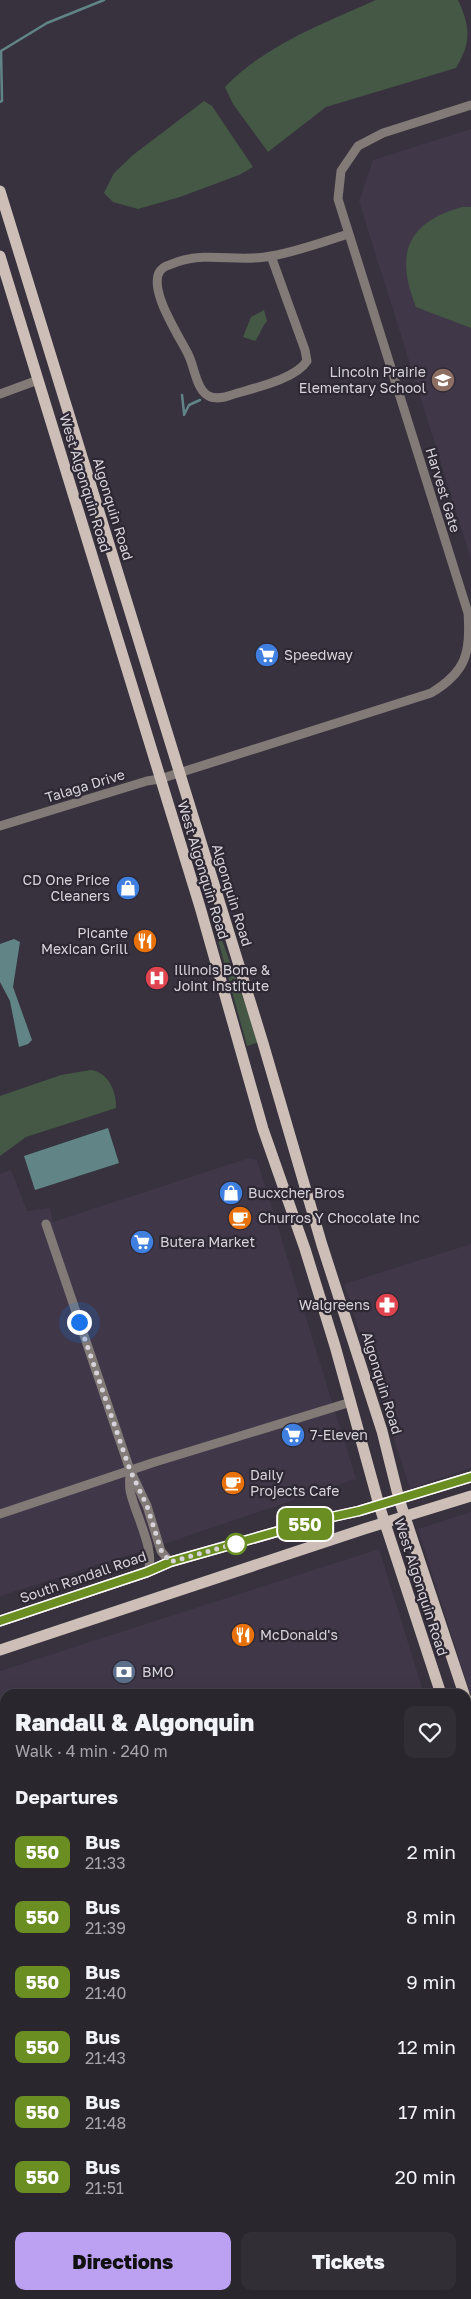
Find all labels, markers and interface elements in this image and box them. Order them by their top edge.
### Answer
place label: Lincoln Prairie Elementary School [299,363,426,396]
school or university icon: Lincoln Prairie Elementary School [430,367,456,393]
street label: West Algonquin Road [56,412,114,554]
street label: Harvest Gate [422,445,464,534]
street label: Algonquin Road [89,456,137,562]
supermarket icon: Speedway [254,642,280,668]
place label: Speedway [284,646,353,663]
street label: Talaga Drive [43,765,127,806]
street label: West Algonquin Road [174,799,232,941]
street label: Algonquin Road [208,842,256,948]
place label: CD One Price Cleaners [22,871,110,904]
shop icon: CD One Price Cleaners [115,875,141,901]
place label: Picante Mexican Grill [41,924,128,957]
restaurant icon: Picante Mexican Grill [132,928,158,954]
place label: Illinois Bone & Joint Institute [174,961,271,994]
hospital icon: Illinois Bone & Joint Institute [144,965,170,991]
shop icon: Bucxcher Bros [218,1180,244,1206]
place label: Bucxcher Bros [248,1184,345,1201]
cafe icon: Churros Y Chocolate Inc [227,1205,253,1231]
place label: Churros Y Chocolate Inc [258,1209,420,1226]
supermarket icon: Butera Market [129,1229,155,1255]
place label: Butera Market [160,1233,255,1250]
pharmacy icon: Walgreens [374,1292,400,1318]
place label: Walgreens [299,1296,370,1313]
your location [67,1310,92,1335]
street label: Algonquin Road [359,1330,406,1436]
supermarket icon: 7-Eleven [280,1422,306,1448]
place label: 7-Eleven [310,1426,368,1443]
place label: Daily Projects Cafe [250,1466,339,1499]
cafe icon: Daily Projects Cafe [220,1470,246,1496]
line badge: 550 [276,1508,334,1540]
text: 550 [288,1513,322,1535]
street label: West Algonquin Road [391,1516,452,1658]
unlabelled marker [225,1533,247,1555]
street label: South Randall Road [17,1547,148,1606]
restaurant icon: McDonald's [230,1622,256,1648]
place label: McDonald's [260,1626,338,1643]
bank icon: BMO [111,1659,137,1685]
place label: BMO [142,1663,174,1680]
button: heart [404,1706,456,1758]
text: Randall & Algonquin [15,1707,254,1736]
text: Walk · 4 min · 240 m [15,1741,168,1761]
text: Departures [15,1785,118,1808]
text: Bus [85,1830,120,1853]
text: 2 min [407,1840,456,1863]
text: 550 [26,1841,59,1863]
text: 21:33 [85,1853,126,1873]
text: Bus [85,1895,120,1918]
text: 8 min [406,1905,456,1928]
text: 550 [26,1906,59,1928]
text: 21:39 [85,1918,126,1938]
text: Bus [85,1960,120,1983]
text: 9 min [406,1970,456,1993]
text: 550 [26,1971,59,1993]
text: 21:40 [85,1983,127,2003]
text: Bus [85,2025,120,2048]
text: 12 min [397,2035,456,2058]
text: 550 [26,2036,59,2058]
text: 21:43 [85,2048,126,2068]
text: Bus [85,2090,120,2113]
text: 17 min [398,2100,456,2123]
text: 550 [26,2101,59,2123]
text: 21:48 [85,2113,126,2133]
text: Bus [85,2155,120,2178]
text: 20 min [395,2165,456,2188]
text: 550 [26,2166,59,2188]
text: 21:51 [85,2178,124,2198]
button: Directions [15,2232,231,2290]
button: Tickets [241,2232,456,2290]

